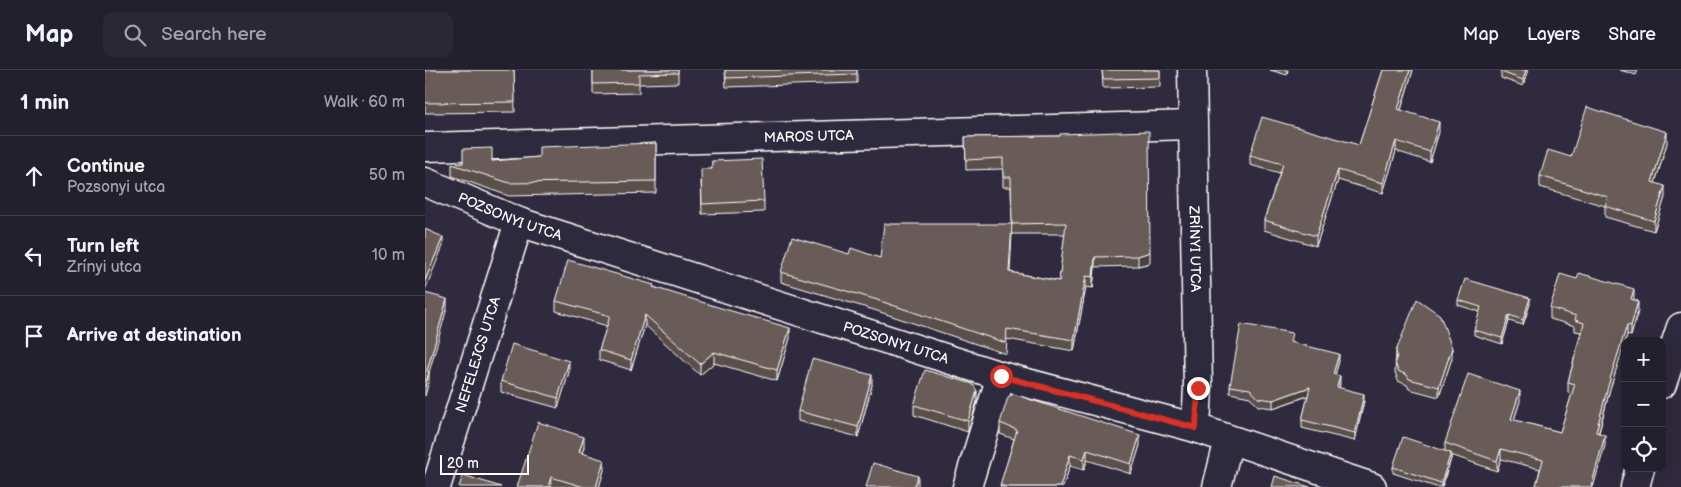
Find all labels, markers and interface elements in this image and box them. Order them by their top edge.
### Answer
search box [103,12,453,57]
text: Map [25,20,73,49]
icon: search [121,21,149,49]
text: Search here [161,23,267,46]
text: Map [1463,24,1499,45]
text: Layers [1527,24,1580,45]
text: Share [1608,24,1656,45]
text: 1 min [20,90,69,115]
text: Walk · 60 m [324,93,405,112]
street label: MAROS UTCA [764,126,854,146]
text: Continue [67,155,145,178]
icon: ahead [20,162,48,190]
text: 50 m [369,166,405,185]
text: Pozsonyi utca [67,178,165,197]
street label: POZSONYI UTCA [456,189,565,244]
street label: ZRÍNYI UTCA [1186,205,1205,293]
text: Turn left [67,235,139,258]
icon: left [20,242,48,270]
text: 10 m [372,246,405,265]
text: Zrínyi utca [67,258,142,277]
street label: NEFELEJCS UTCA [451,294,504,414]
street label: POZSONYI UTCA [841,318,951,367]
icon: arrive [20,322,48,350]
text: Arrive at destination [67,324,242,347]
map controls [1621,337,1666,472]
button: + [1621,337,1666,382]
route start [990,365,1013,388]
route end [1187,377,1210,400]
button: − [1621,382,1666,427]
button: locate [1621,427,1666,472]
scale bar [440,452,529,475]
text: 20 m [447,455,479,472]

